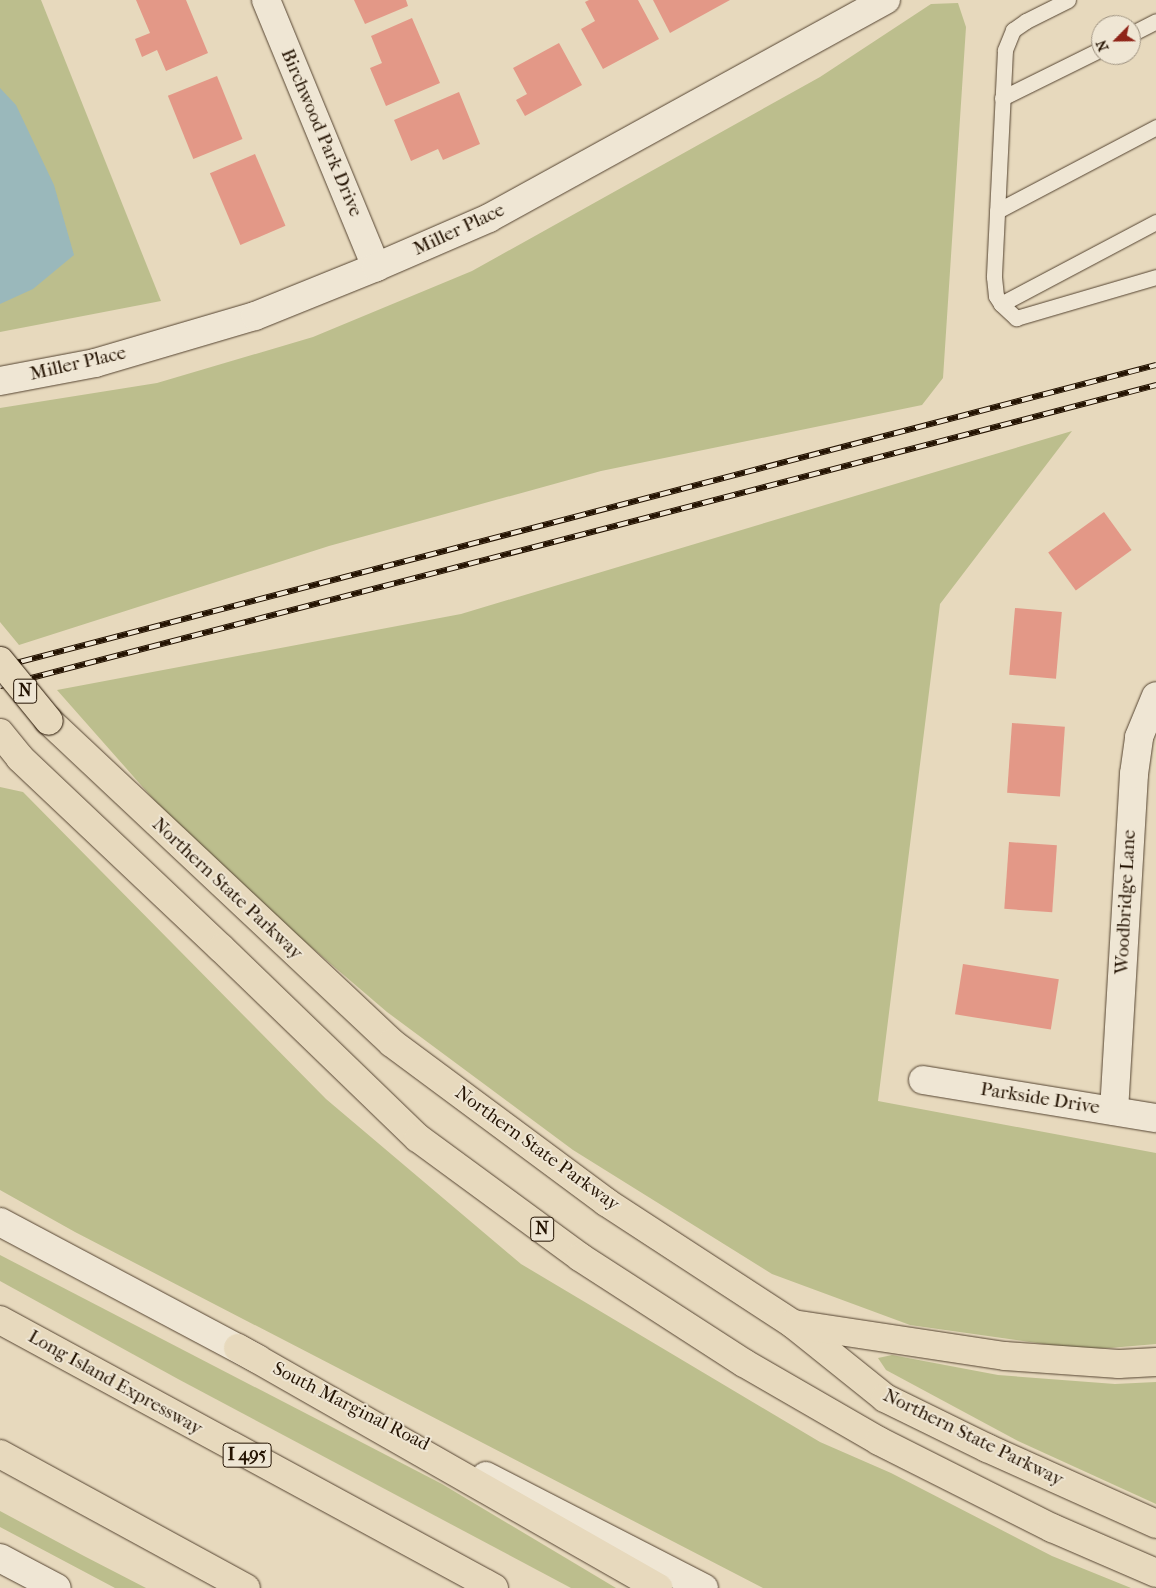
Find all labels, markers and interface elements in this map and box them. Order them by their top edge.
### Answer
north arrow [1091,15,1141,65]
text: N [1093,37,1113,54]
street label: Birchwood Park Drive [275,46,367,220]
street label: Miller Place [410,199,508,261]
street label: Miller Place [28,342,128,386]
road number: N [12,676,38,706]
street label: Northern State Parkway [147,813,307,965]
street label: Woodbridge Lane [1111,829,1141,975]
street label: Parkside Drive [979,1078,1101,1120]
street label: Northern State Parkway [450,1082,624,1216]
road number: N [530,1214,554,1244]
street label: Long Island Expressway [24,1326,206,1440]
street label: South Marginal Road [269,1358,433,1456]
street label: Northern State Parkway [879,1384,1067,1492]
road number: I 495 [222,1440,272,1470]

